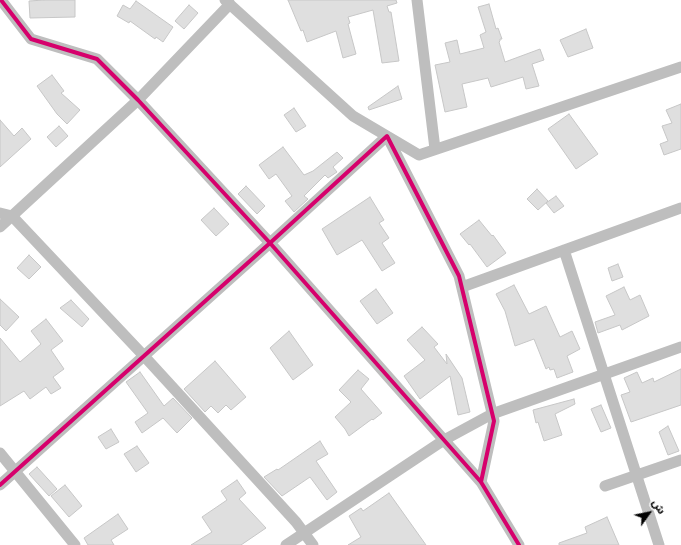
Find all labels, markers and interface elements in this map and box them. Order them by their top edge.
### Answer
north arrow [629,493,669,533]
text: ش [648,496,670,517]

